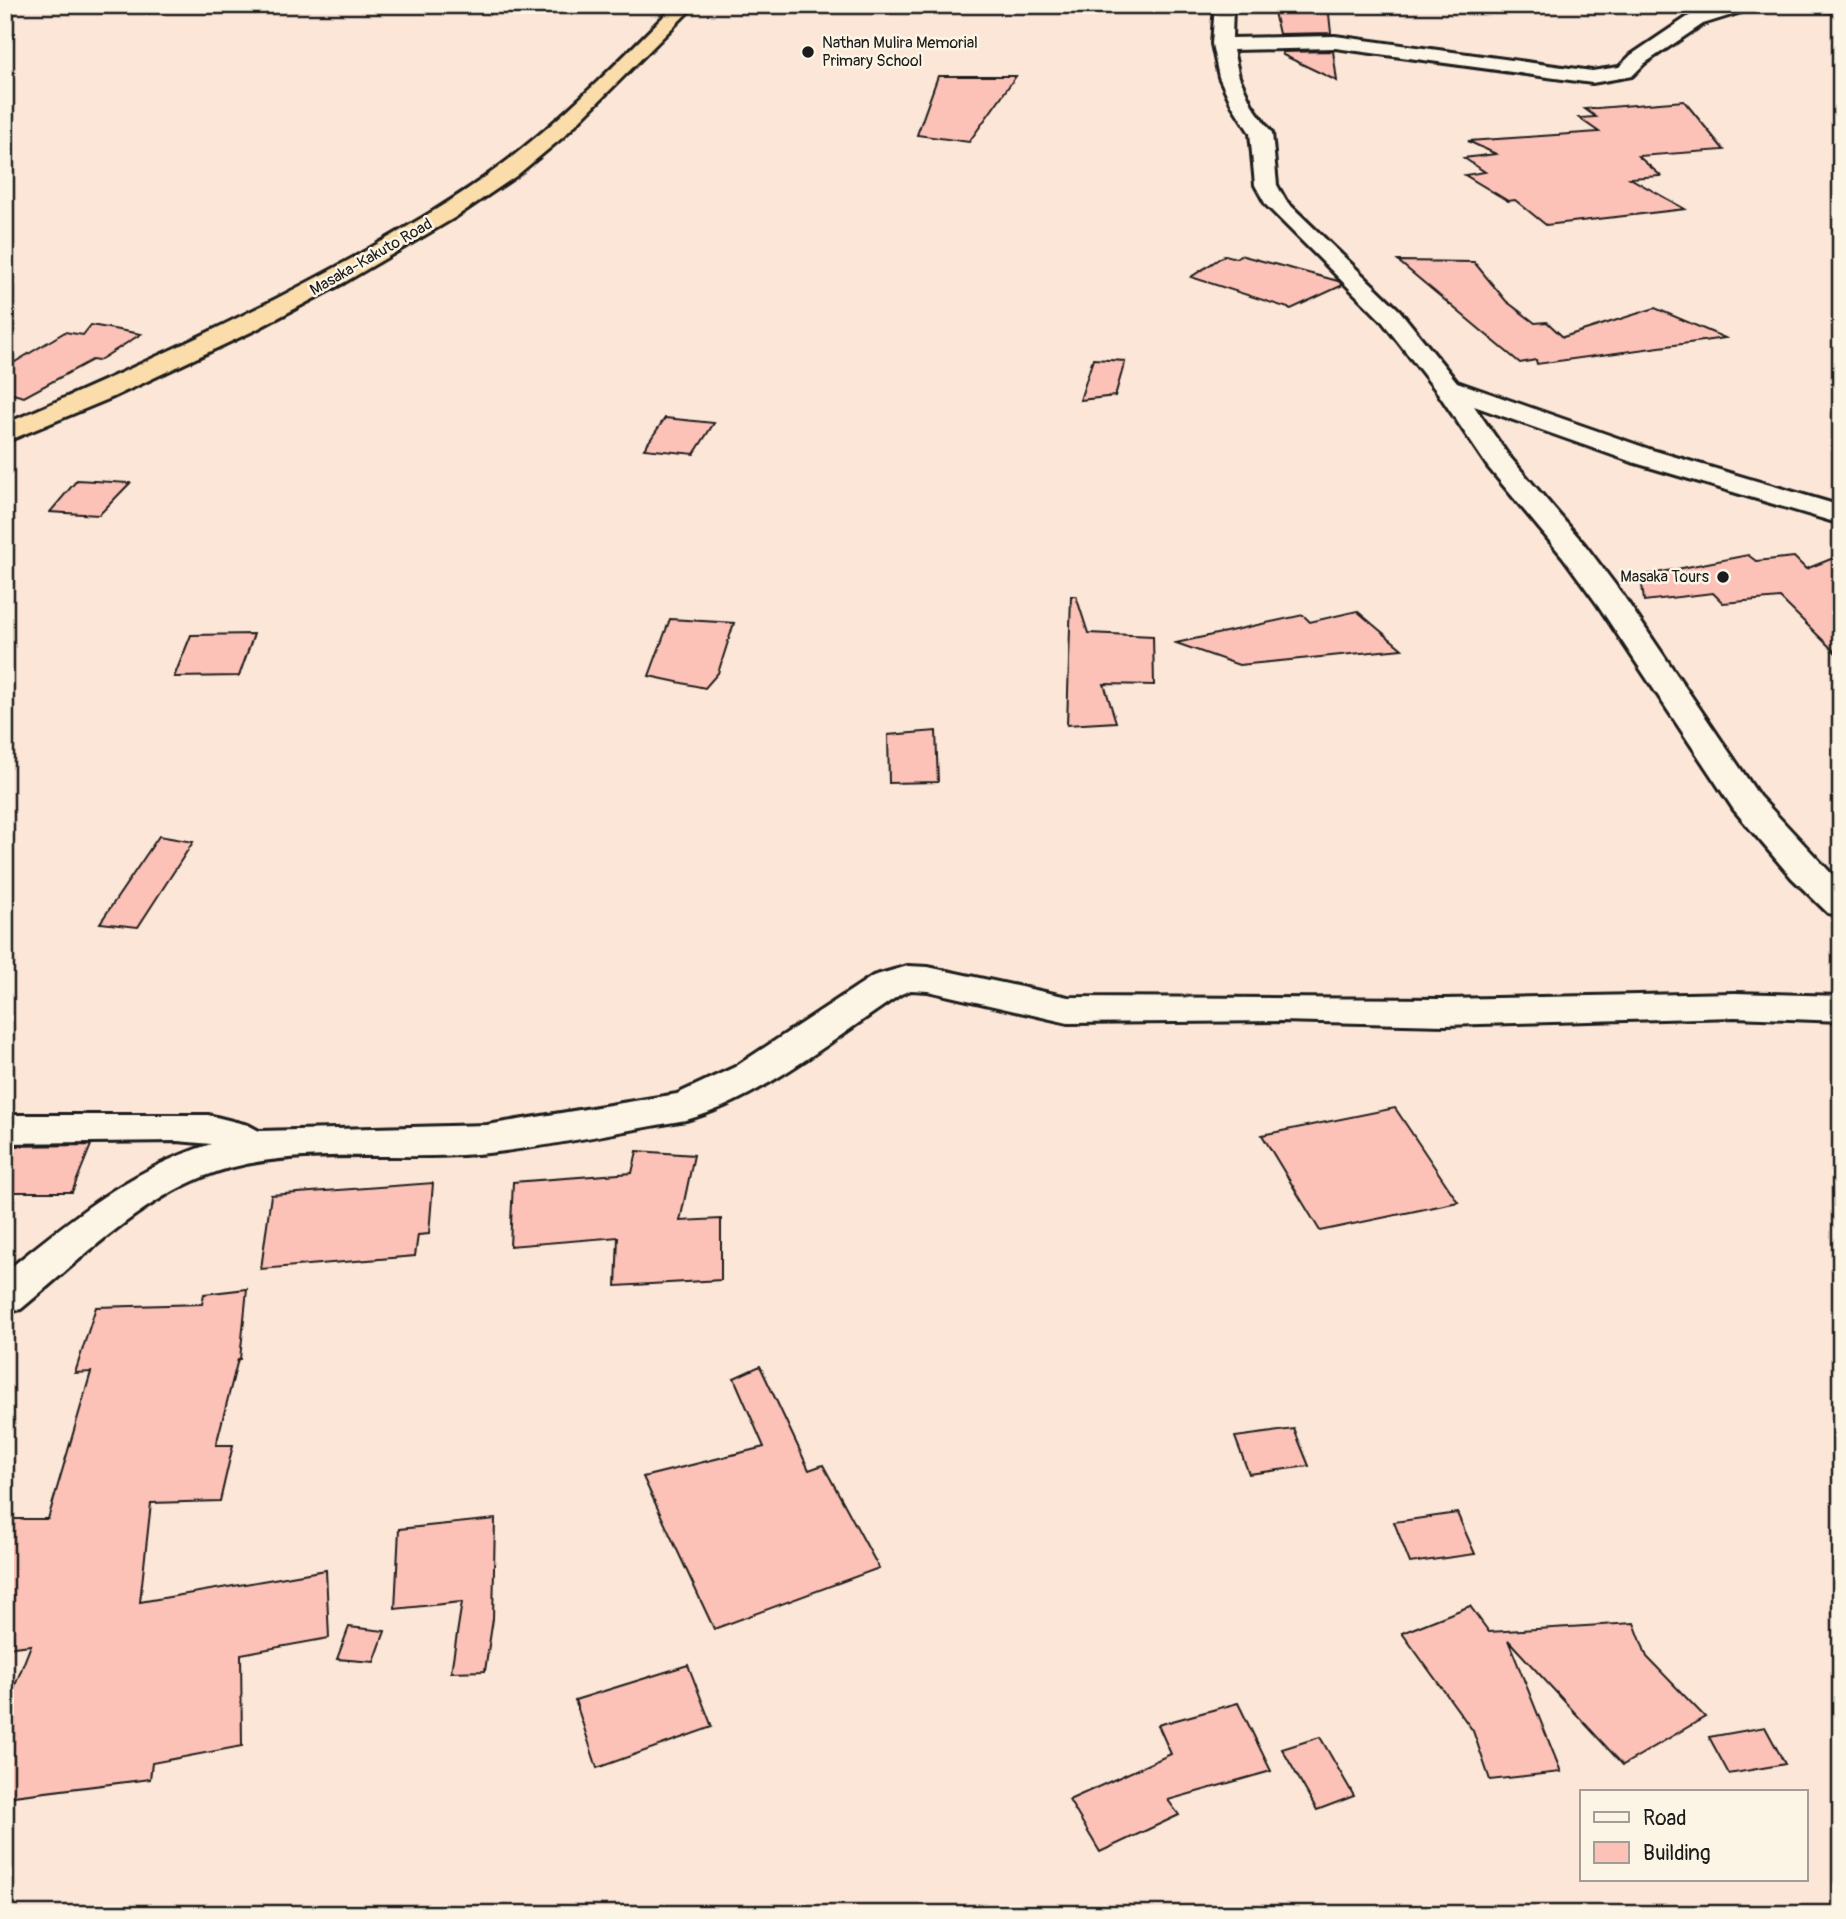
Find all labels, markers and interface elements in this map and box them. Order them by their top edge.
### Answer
place label: Nathan Mulira Memorial Primary School [822,33,978,71]
marker: Nathan Mulira Memorial Primary School [800,44,816,60]
street label: Masaka-Kakuto Road [306,214,436,300]
place label: Masaka Tours [1620,567,1709,587]
marker: Masaka Tours [1715,569,1731,585]
legend [1580,1790,1808,1881]
text: Road [1643,1805,1687,1832]
text: Building [1643,1840,1710,1867]

